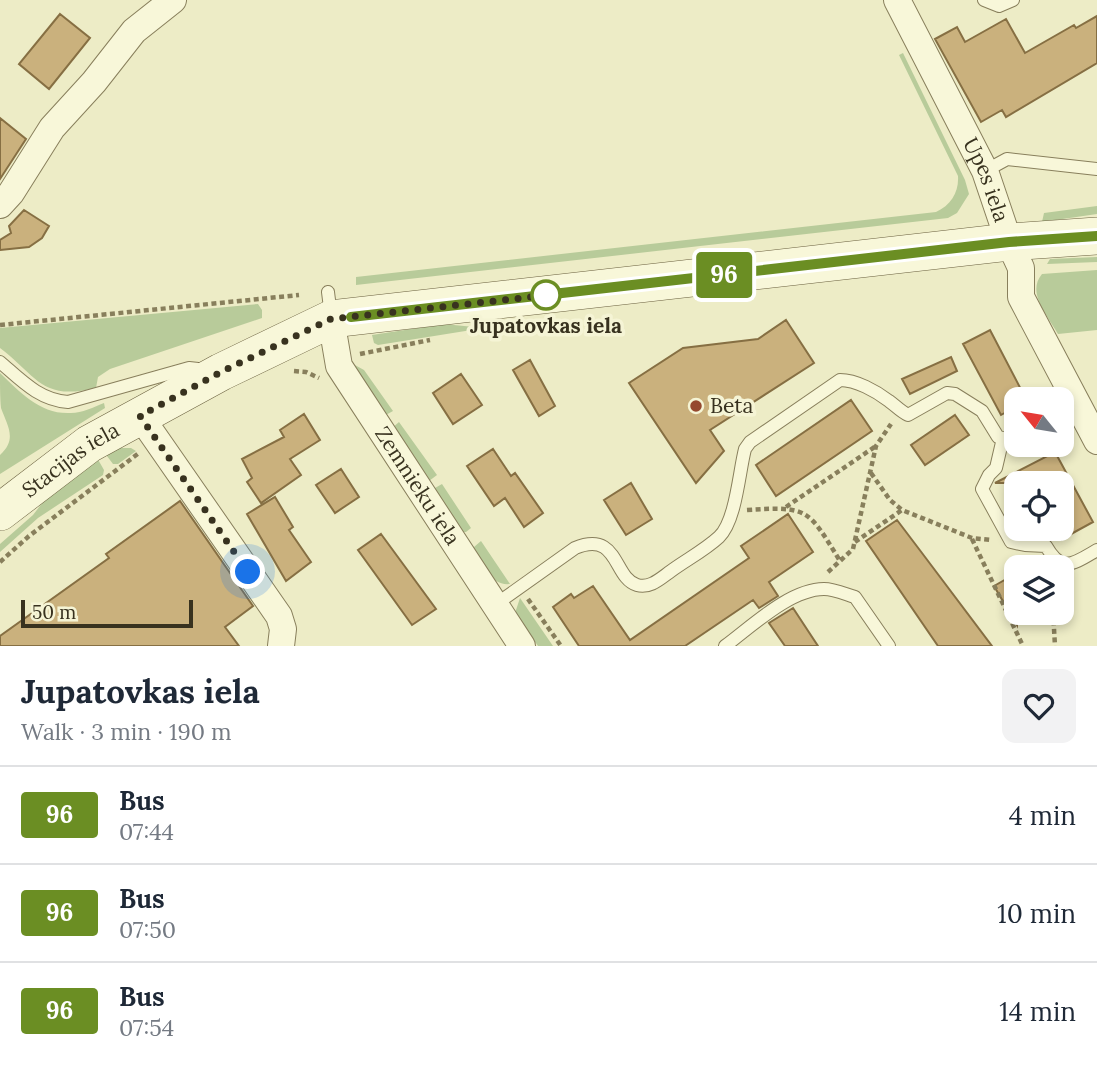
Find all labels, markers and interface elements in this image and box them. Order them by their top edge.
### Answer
street label: Upes iela [957,133,1015,226]
line badge: 96 [692,252,756,298]
text: 96 [710,259,738,290]
marker: Jupatovkas iela [531,280,561,310]
place label: Jupatovkas iela [470,312,622,339]
north arrow [1004,387,1074,457]
map controls [1004,387,1074,625]
place label: Beta [710,392,753,419]
marker: Beta [688,398,704,414]
street label: Stacijas iela [16,416,124,503]
street label: Zemnieku iela [369,421,466,550]
button: locate [1004,471,1074,541]
your location [230,554,265,589]
button: layers [1004,555,1074,625]
scale bar [21,597,192,629]
text: 50 m [32,600,76,624]
button: heart [1002,669,1076,743]
text: Jupatovkas iela [21,670,260,712]
text: Walk · 3 min · 190 m [21,717,232,746]
text: Bus [119,784,165,817]
text: 96 [46,799,73,830]
text: 4 min [1009,799,1076,832]
text: 07:44 [119,817,174,846]
text: Bus [119,882,165,915]
text: 96 [46,897,73,928]
text: 10 min [997,897,1076,930]
text: 07:50 [119,915,176,944]
text: Bus [119,980,165,1013]
text: 96 [46,995,73,1026]
text: 14 min [999,995,1076,1028]
text: 07:54 [119,1013,174,1042]

